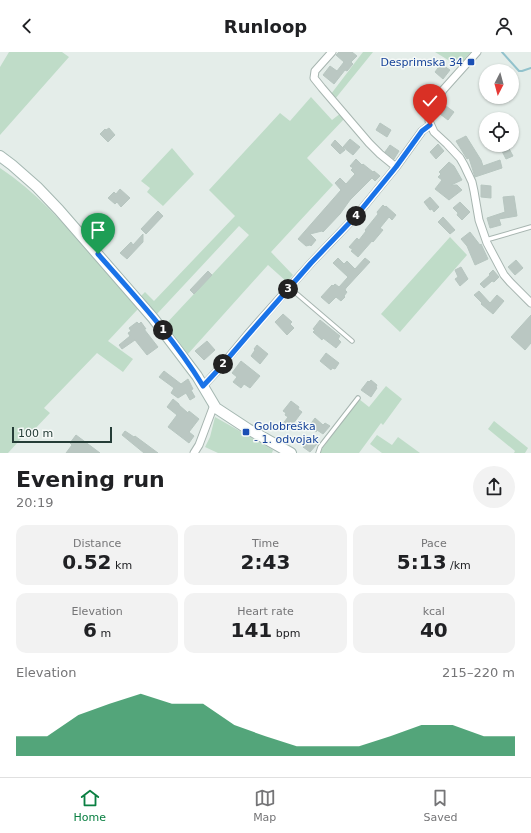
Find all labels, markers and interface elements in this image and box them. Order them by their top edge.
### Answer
icon: back [16,15,38,37]
icon: person [493,15,515,37]
text: Runloop [224,16,307,37]
place label: Desprimska 34 [381,56,463,69]
marker: Desprimska 34 [466,57,476,67]
north arrow [479,64,519,104]
map controls [479,64,519,152]
pin [413,84,447,125]
icon: check [419,90,441,112]
button: locate [479,112,519,152]
pin: 4 [346,206,366,226]
text: 4 [352,209,360,222]
pin [81,213,115,254]
icon: arrive [87,219,109,241]
pin: 3 [278,279,298,299]
text: 3 [284,282,292,295]
pin: 1 [153,320,173,340]
text: 1 [159,323,167,336]
pin: 2 [213,354,233,374]
text: 2 [219,357,227,370]
place label: Golobreška - 1. odvojak [254,420,319,446]
scale bar [12,425,112,444]
text: 100 m [18,427,53,440]
marker: Golobreška - 1. odvojak [241,427,251,437]
button: share [473,466,515,508]
text: Evening run [16,467,165,492]
text: 20:19 [16,495,53,510]
text: Distance [73,537,121,550]
text: Time [252,537,279,550]
text: Pace [421,537,447,550]
text: 0.52 [62,550,112,574]
text: 2:43 [241,550,290,574]
text: 5:13 [397,550,447,574]
text: km [112,559,132,572]
text: /km [447,559,471,572]
text: Elevation [72,605,123,618]
text: Heart rate [237,605,294,618]
text: kcal [423,605,445,618]
text: 6 [83,618,97,642]
text: 141 [231,618,272,642]
text: 40 [420,618,448,642]
text: m [97,627,111,640]
text: bpm [272,627,300,640]
text: Elevation [16,665,76,680]
text: 215–220 m [442,665,515,680]
tab: Home [74,787,106,824]
tab: Map [253,787,276,824]
tab: Saved [423,787,457,824]

